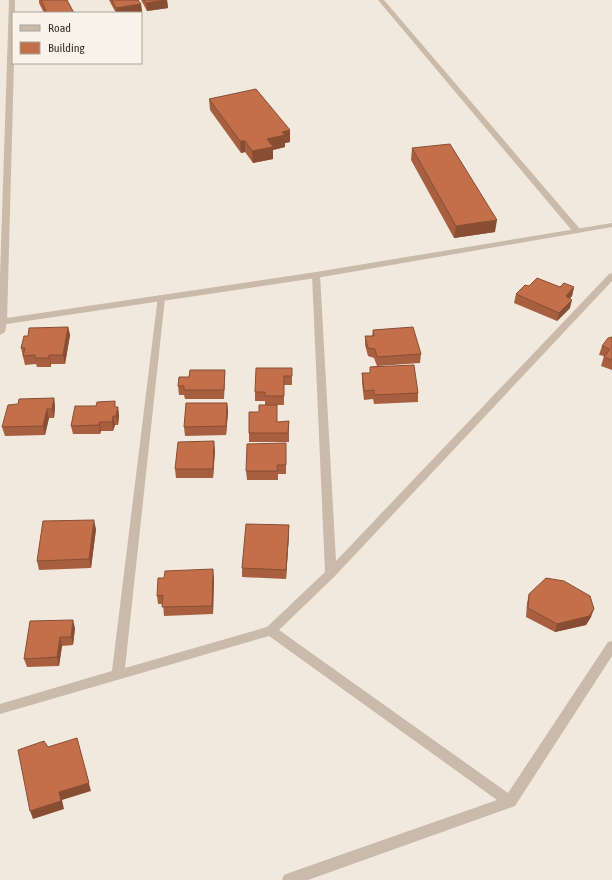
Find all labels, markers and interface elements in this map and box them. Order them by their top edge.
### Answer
legend [12,12,142,64]
text: Road [48,21,71,35]
text: Building [48,41,86,55]

